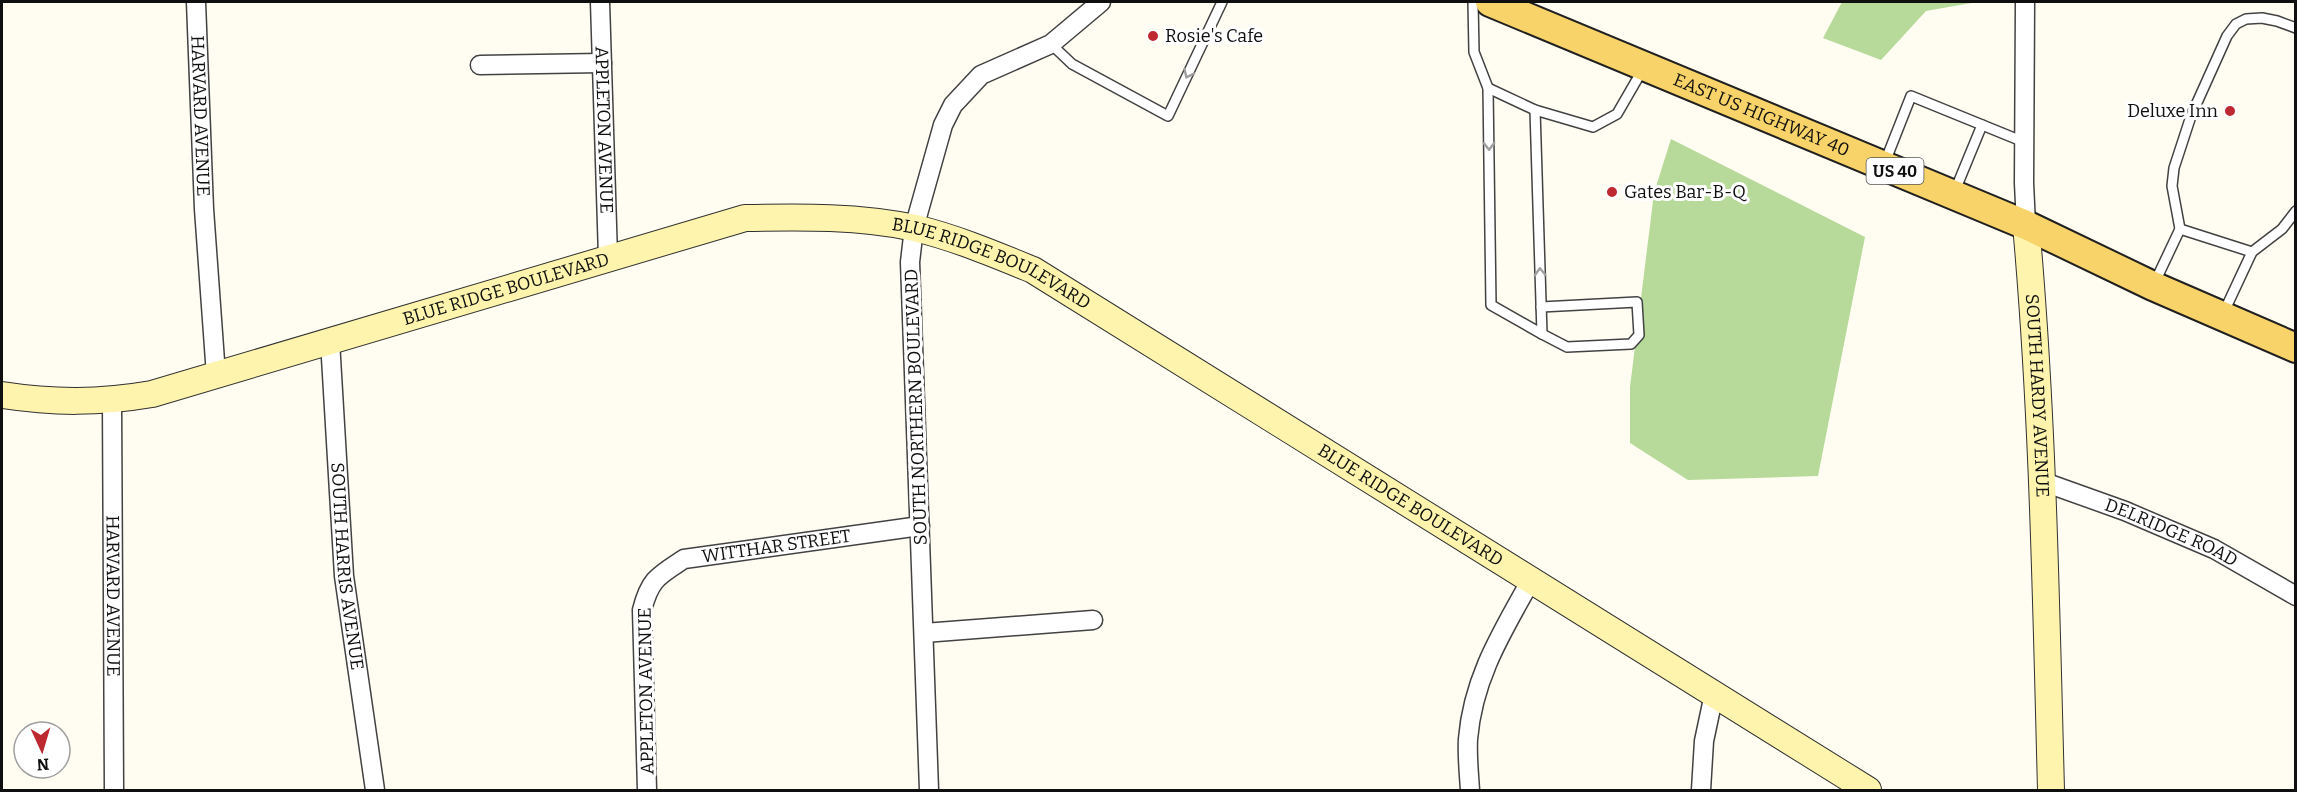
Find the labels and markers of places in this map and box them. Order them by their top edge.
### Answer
place label: Rosie's Cafe [1165,25,1263,47]
marker: Rosie's Cafe [1146,29,1160,43]
place label: Deluxe Inn [2127,100,2219,122]
marker: Deluxe Inn [2223,104,2237,118]
place label: Gates Bar-B-Q [1624,181,1747,203]
marker: Gates Bar-B-Q [1605,185,1619,199]

